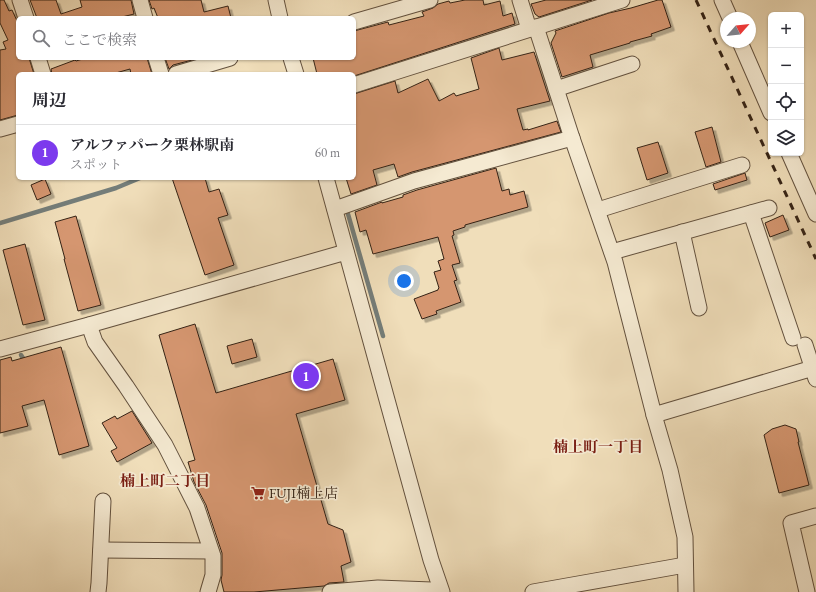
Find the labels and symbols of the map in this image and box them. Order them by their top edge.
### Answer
north arrow [720,12,756,48]
your location [394,271,414,291]
pin: 1 [293,361,319,391]
district label: 楠上町一丁目 [553,437,643,456]
district label: 楠上町二丁目 [120,471,210,490]
place label: FUJI楠上店 [269,484,338,502]
supermarket icon: FUJI楠上店 [250,485,266,501]

